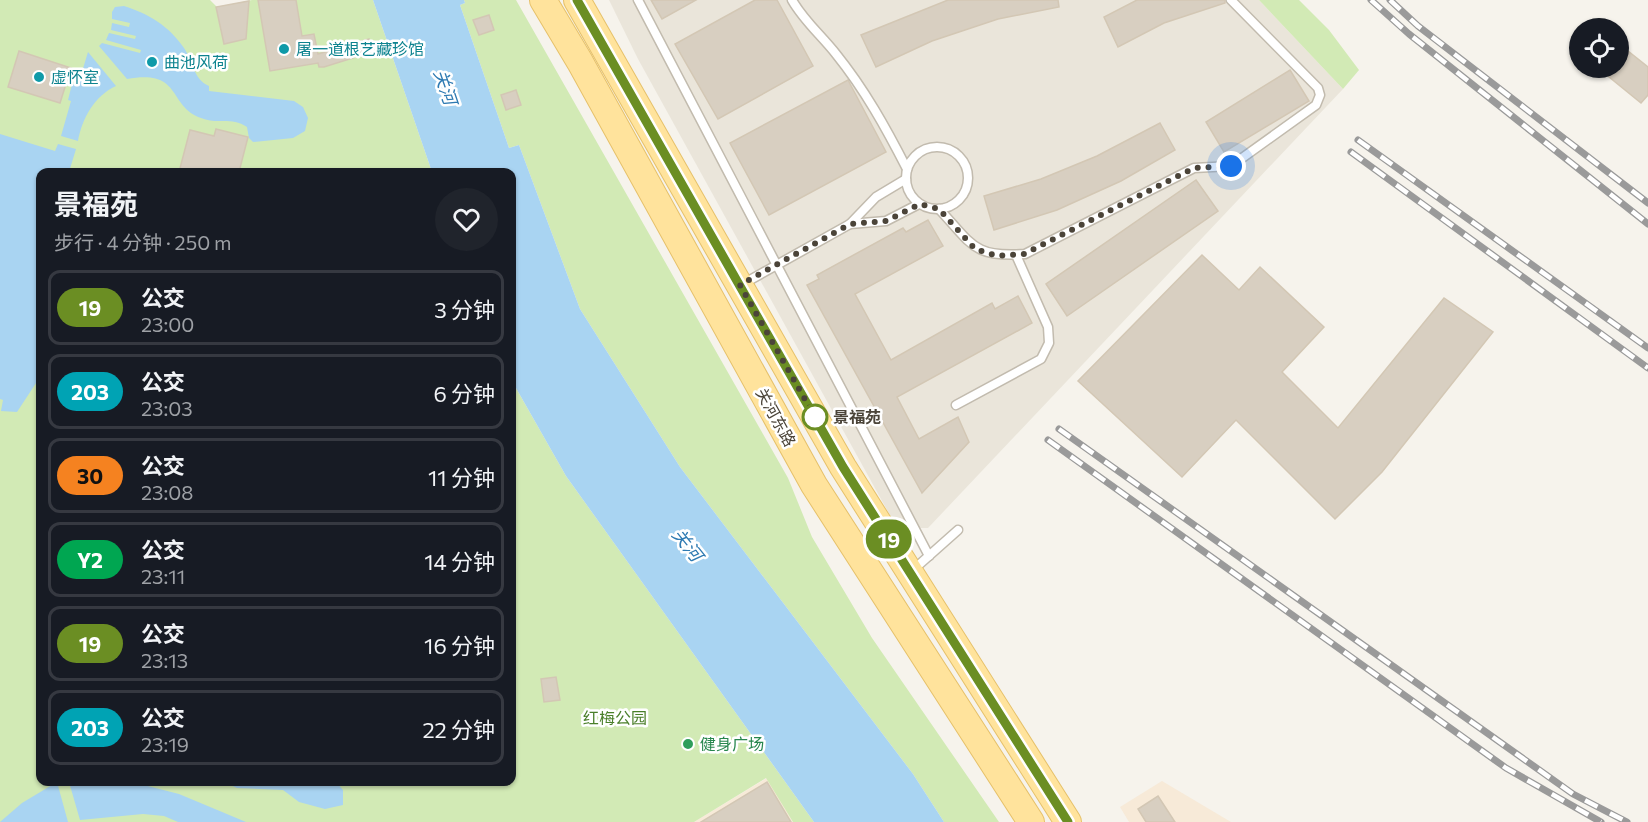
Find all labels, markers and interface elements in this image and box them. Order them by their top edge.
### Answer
map controls [1569,18,1629,78]
button: locate [1569,18,1629,78]
place label: 屠一道根艺藏珍馆 [296,39,424,58]
marker: 屠一道根艺藏珍馆 [277,42,291,56]
place label: 曲池风荷 [164,52,228,71]
marker: 曲池风荷 [145,55,159,69]
water label: 关河 [430,66,463,110]
place label: 虚怀室 [51,67,99,86]
marker: 虚怀室 [32,70,46,84]
your location [1216,151,1246,181]
text: 景福苑 [54,187,138,221]
button: heart [435,188,498,251]
text: 步行 · 4 分钟 · 250 m [54,230,232,254]
text: 公交 [141,284,185,311]
text: 19 [79,295,101,320]
text: 3 分钟 [434,296,495,323]
text: 23:00 [141,312,194,336]
text: 公交 [141,368,185,395]
text: 203 [71,379,109,404]
text: 6 分钟 [433,380,495,407]
street label: 关河东路 [753,384,800,449]
text: 23:03 [141,396,193,420]
marker: 景福苑 [802,404,828,430]
place label: 景福苑 [833,407,881,426]
text: 公交 [141,452,185,479]
text: 30 [77,463,103,488]
text: 11 分钟 [428,464,495,491]
text: 23:08 [141,480,193,504]
line badge: 19 [862,520,916,558]
water label: 关河 [668,523,710,568]
text: 19 [878,527,900,552]
text: 公交 [141,536,185,563]
text: Y2 [77,547,103,572]
text: 14 分钟 [424,548,495,575]
text: 23:11 [141,564,185,588]
text: 公交 [141,620,185,647]
text: 19 [79,631,101,656]
text: 16 分钟 [424,632,495,659]
text: 23:13 [141,648,188,672]
text: 公交 [141,704,185,731]
park label: 红梅公园 [583,708,647,727]
text: 203 [71,715,109,740]
text: 22 分钟 [422,716,495,743]
text: 23:19 [141,732,189,756]
place label: 健身广场 [700,734,764,753]
marker: 健身广场 [681,737,695,751]

